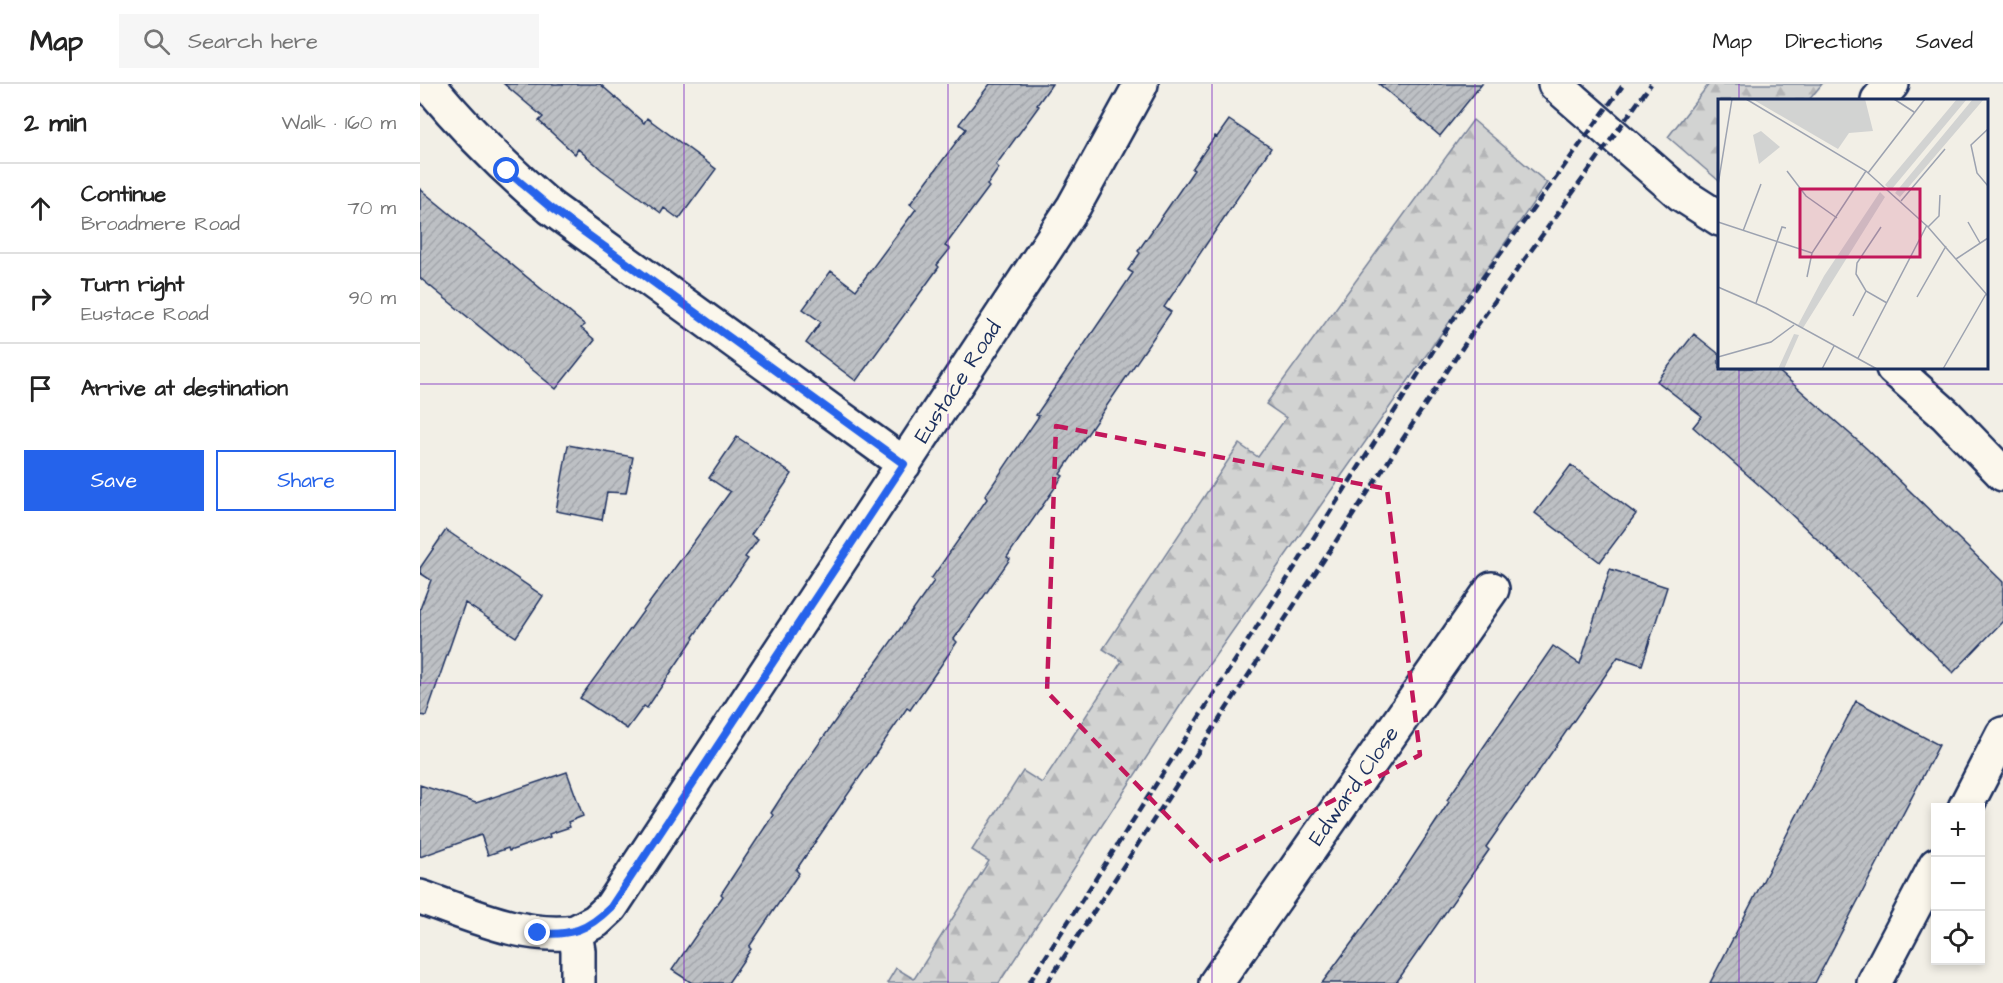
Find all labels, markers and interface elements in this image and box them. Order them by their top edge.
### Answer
search box [119,14,539,68]
text: Map [30,22,83,61]
icon: search [140,25,173,58]
text: Search here [188,26,318,57]
text: Map [1712,27,1752,56]
text: Directions [1785,27,1883,56]
text: Saved [1916,27,1973,56]
inset map [1718,99,1988,369]
text: 2 min [24,105,86,141]
text: Walk · 160 m [281,109,396,137]
route start [493,157,519,183]
text: Continue [81,179,166,210]
icon: ahead [24,192,57,225]
text: 70 m [348,194,396,222]
text: Broadmere Road [81,210,240,238]
text: Turn right [81,269,184,300]
icon: right [24,282,57,315]
text: 90 m [348,284,396,312]
text: Eustace Road [81,300,209,328]
street label: Eustace Road [907,315,1009,449]
icon: arrive [24,372,57,405]
text: Arrive at destination [81,373,288,404]
button: Save [24,450,204,511]
button: Share [216,450,396,511]
street label: Edward Close [1301,720,1407,852]
map controls [1931,803,1985,965]
button: + [1931,803,1985,857]
button: − [1931,857,1985,911]
button: locate [1931,911,1985,965]
route end [524,919,550,945]

